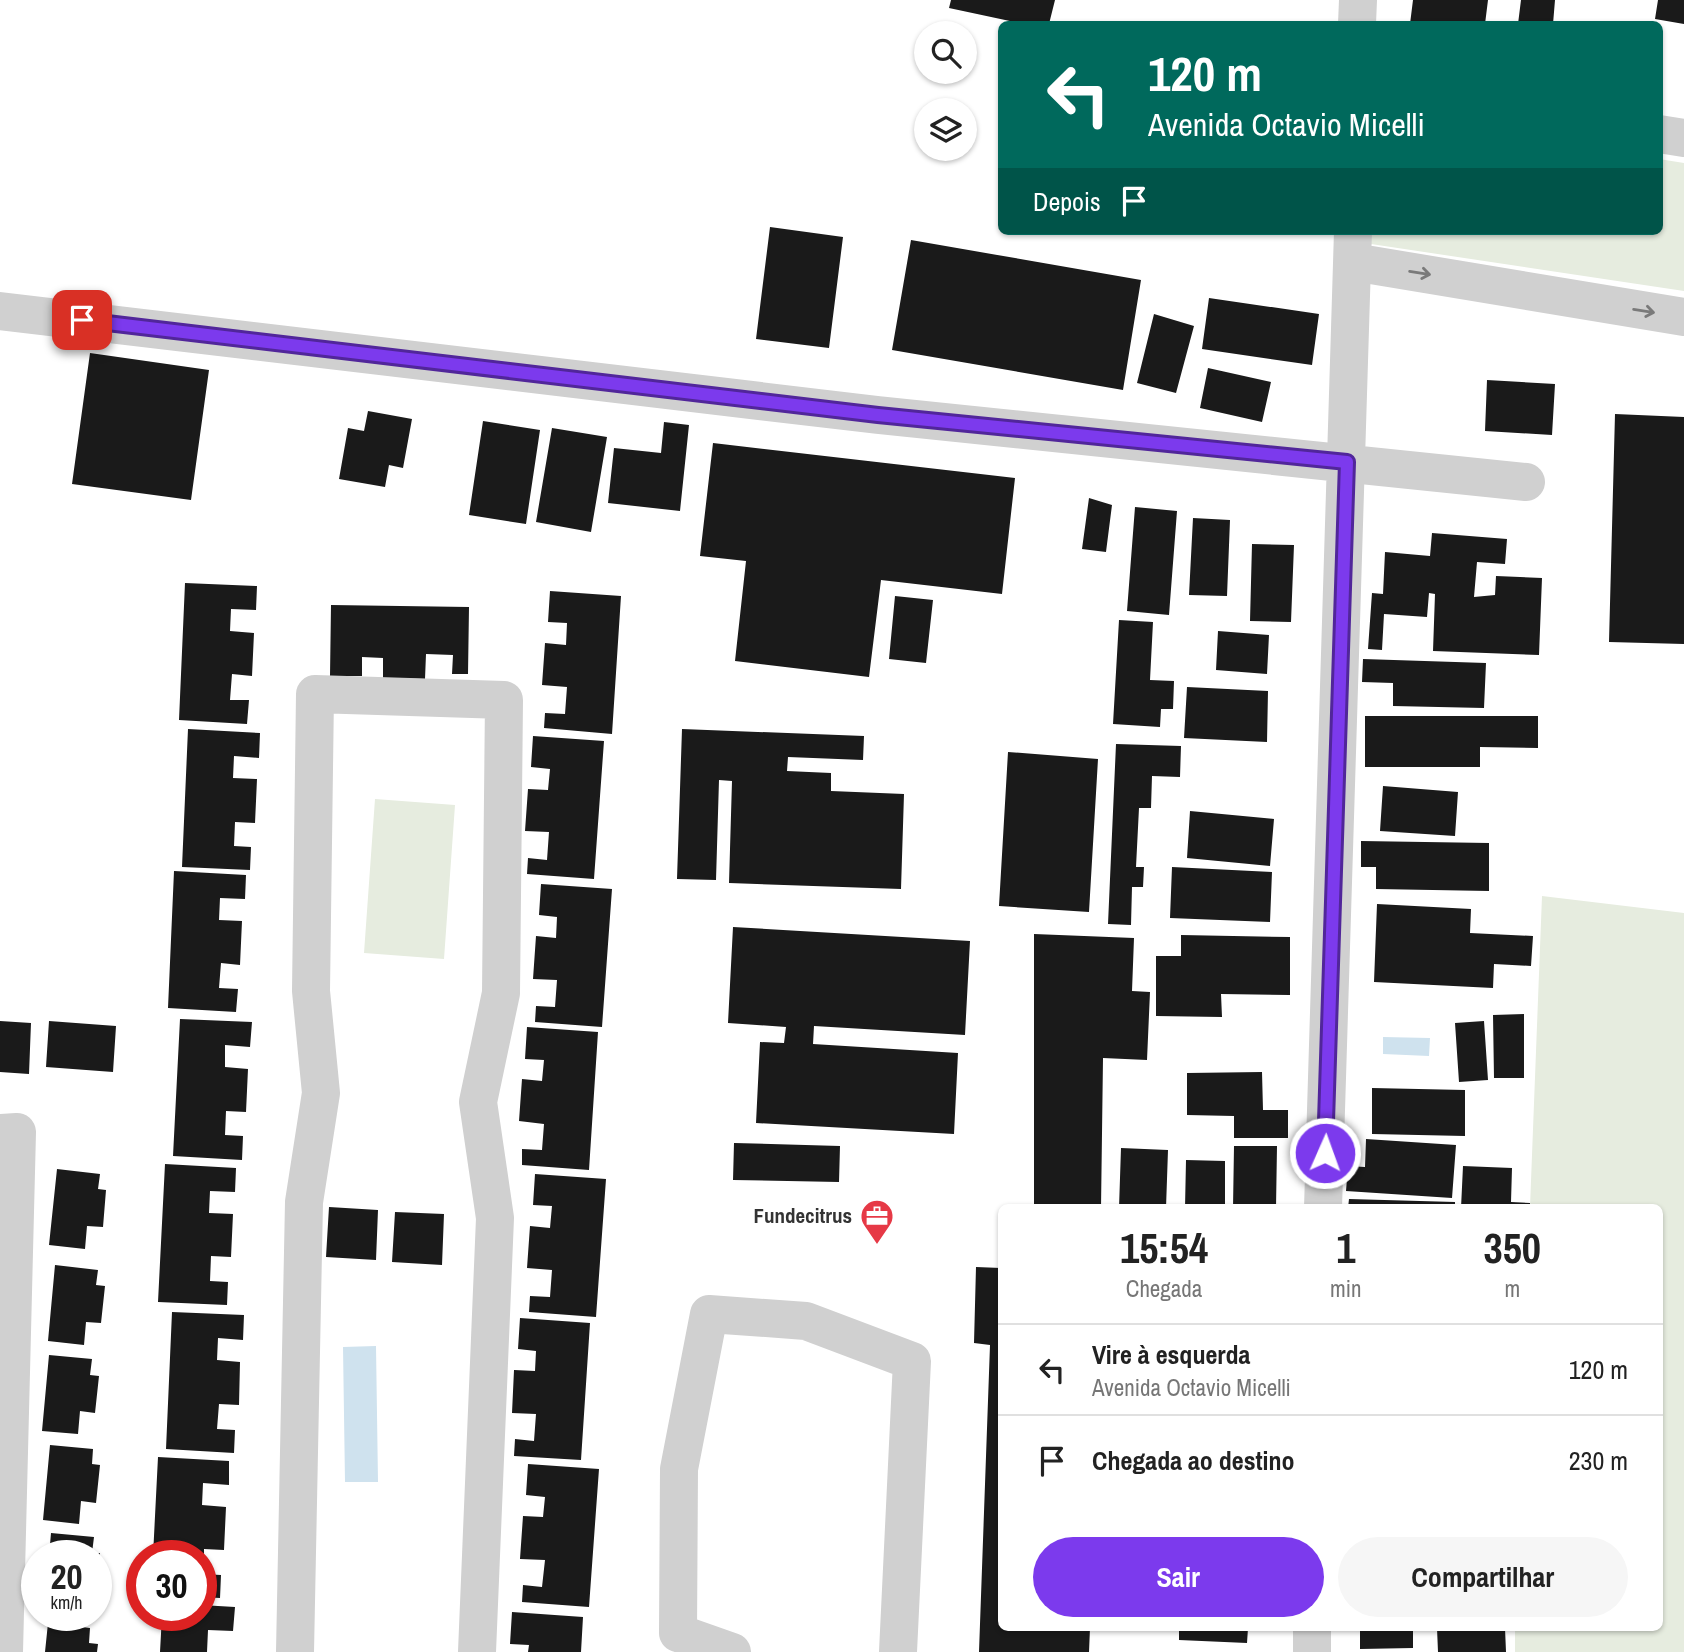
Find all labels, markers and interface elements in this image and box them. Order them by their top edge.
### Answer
map controls [914,21,977,161]
button: search [914,21,977,84]
text: 120 m [1148,40,1262,106]
icon: left [1033,49,1124,140]
button: layers [914,98,977,161]
text: Avenida Octavio Micelli [1148,103,1425,146]
icon: arrive [1115,182,1153,220]
text: Depois [1033,184,1101,219]
one-way arrow [1408,267,1431,280]
pin [52,290,112,350]
icon: arrive [63,301,101,339]
one-way arrow [1632,305,1655,318]
position arrow [1288,1116,1362,1190]
office icon: Fundecitrus [858,1197,896,1246]
place label: Fundecitrus [753,1201,852,1230]
text: 15:54 [1120,1220,1208,1276]
text: 1 [1336,1220,1355,1276]
text: 350 [1484,1220,1541,1276]
text: Chegada [1126,1273,1202,1304]
text: min [1330,1273,1362,1304]
text: m [1504,1273,1520,1304]
text: Vire à esquerda [1092,1337,1250,1372]
icon: left [1033,1351,1071,1389]
text: 120 m [1569,1352,1628,1387]
text: Avenida Octavio Micelli [1092,1372,1291,1403]
icon: arrive [1033,1442,1071,1480]
text: Chegada ao destino [1092,1443,1295,1478]
text: 230 m [1569,1443,1628,1478]
button: Sair [1033,1537,1324,1617]
button: Compartilhar [1338,1537,1628,1617]
speed limit sign: 30 [126,1540,217,1631]
text: 20 [51,1553,82,1600]
text: km/h [51,1590,83,1615]

